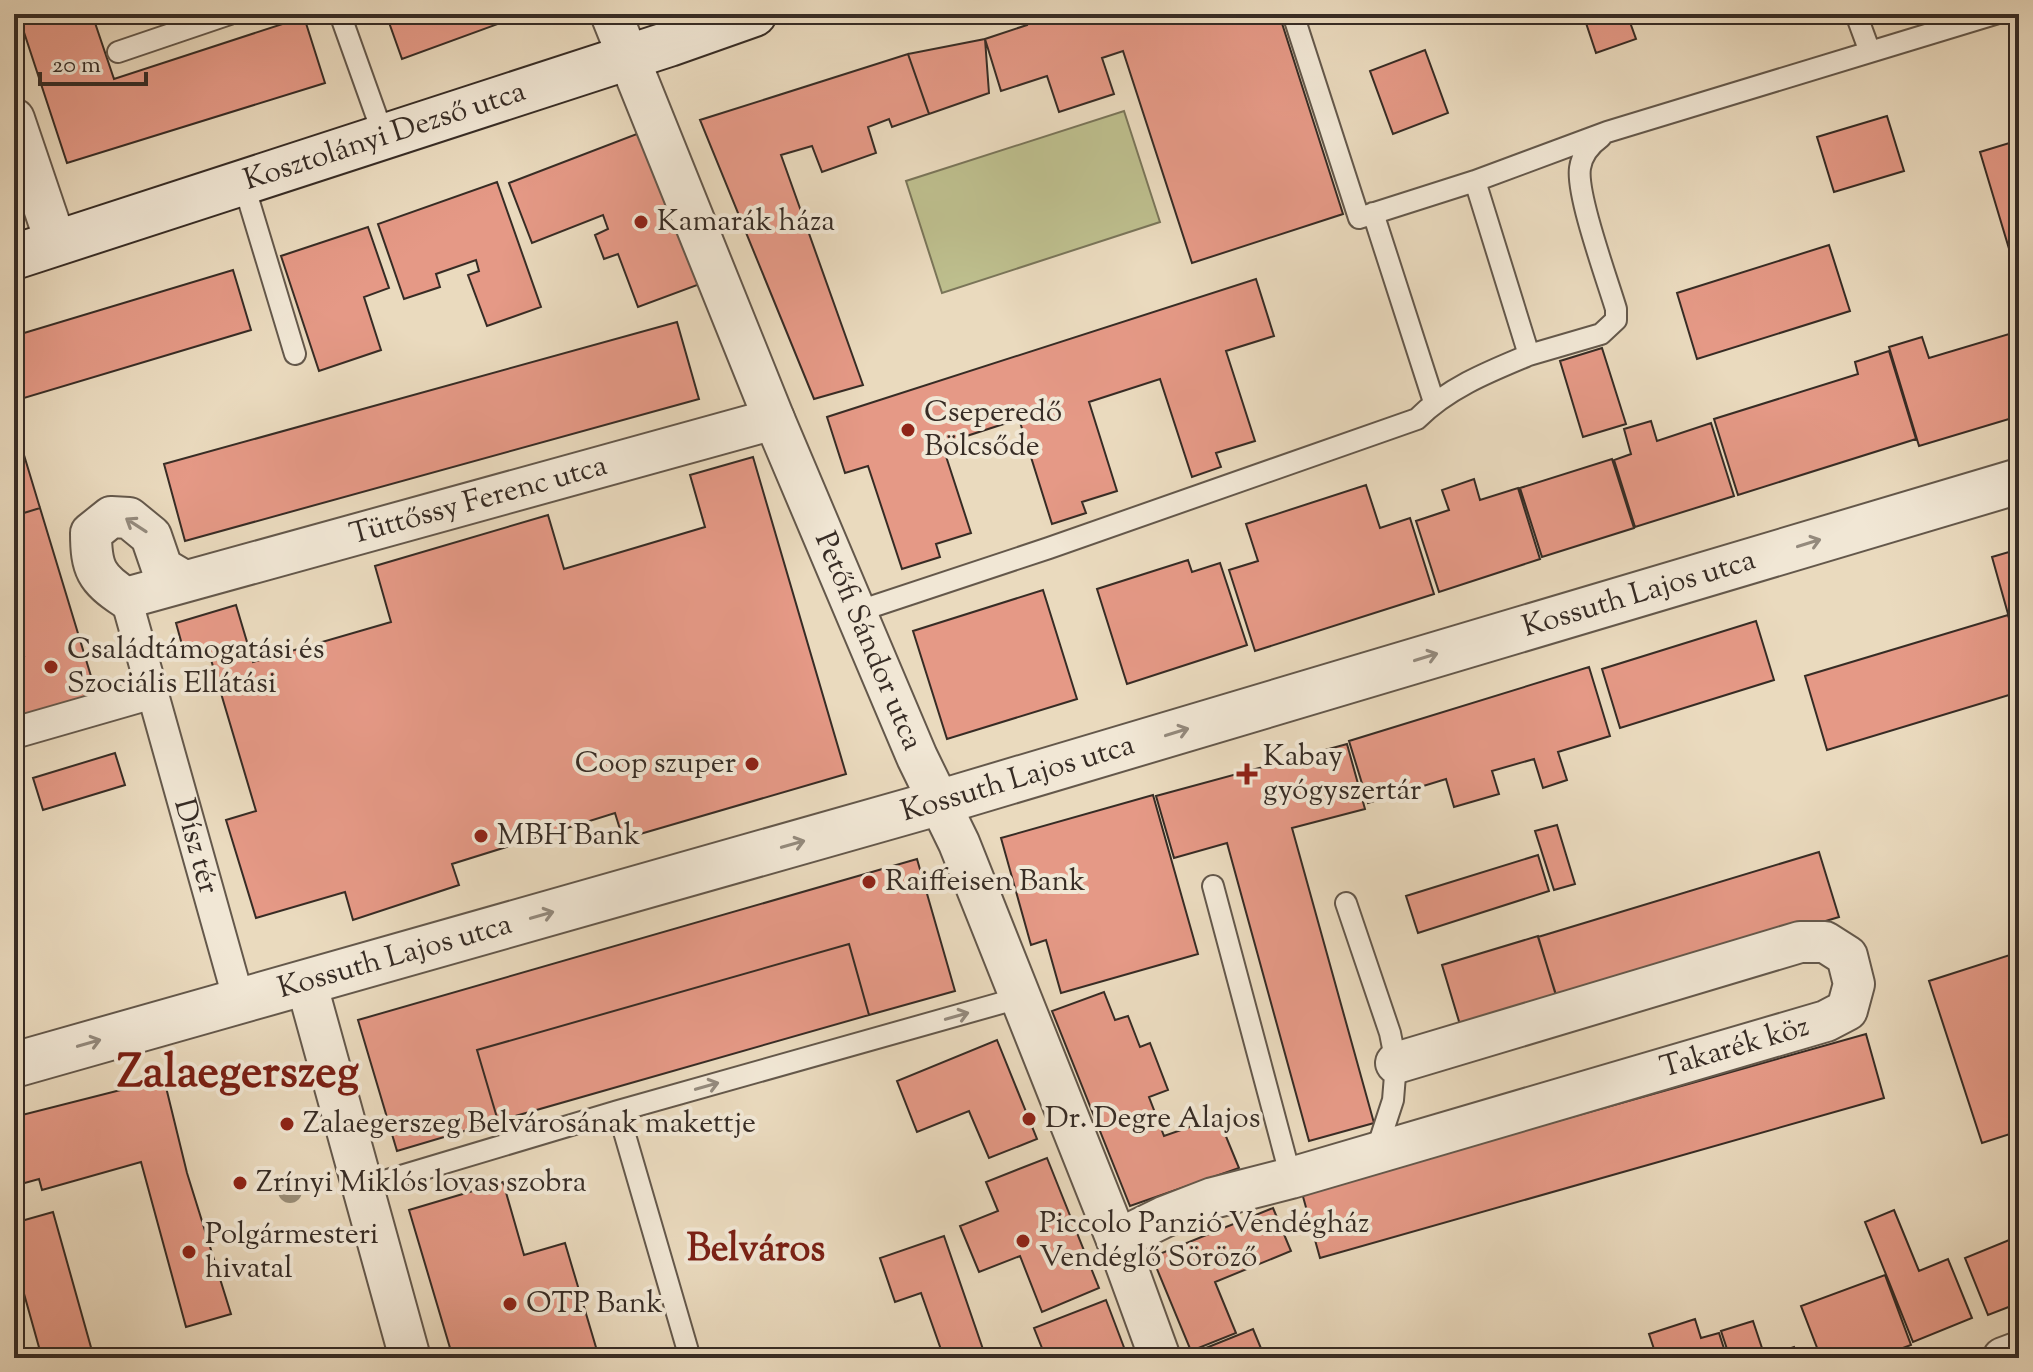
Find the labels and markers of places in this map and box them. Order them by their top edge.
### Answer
place label: Kamarák háza [657,201,835,244]
marker: Kamarák háza [632,213,650,231]
place label: Cseperedő Bölcsőde [924,392,1062,469]
marker: Cseperedő Bölcsőde [899,421,917,439]
place label: Családtámogatási és Szociális Ellátási [67,629,325,706]
marker: Családtámogatási és Szociális Ellátási [42,658,60,676]
place label: Kabay gyógyszertár [1263,736,1421,813]
place label: Coop szuper [575,743,736,786]
marker: Coop szuper [743,755,761,773]
marker: Kabay gyógyszertár [1238,765,1256,783]
place label: MBH Bank [497,815,640,858]
marker: MBH Bank [472,827,490,845]
place label: Raiffeisen Bank [885,861,1086,904]
marker: Raiffeisen Bank [860,873,878,891]
place label: Dr. Degre Alajos [1045,1098,1260,1141]
place label: Zalaegerszeg Belvárosának makettje [303,1103,756,1146]
marker: Dr. Degre Alajos [1020,1110,1038,1128]
marker: Zalaegerszeg Belvárosának makettje [278,1115,296,1133]
place label: Zrínyi Miklós lovas szobra [256,1162,587,1205]
marker: Zrínyi Miklós lovas szobra [231,1174,249,1192]
place label: Piccolo Panzió Vendégház Vendéglő Söröző [1039,1203,1369,1280]
place label: Polgármesteri hivatal [205,1214,379,1291]
marker: Piccolo Panzió Vendégház Vendéglő Söröző [1014,1232,1032,1250]
marker: Polgármesteri hivatal [180,1243,198,1261]
place label: OTP Bank [526,1283,663,1326]
marker: OTP Bank [501,1295,519,1313]

